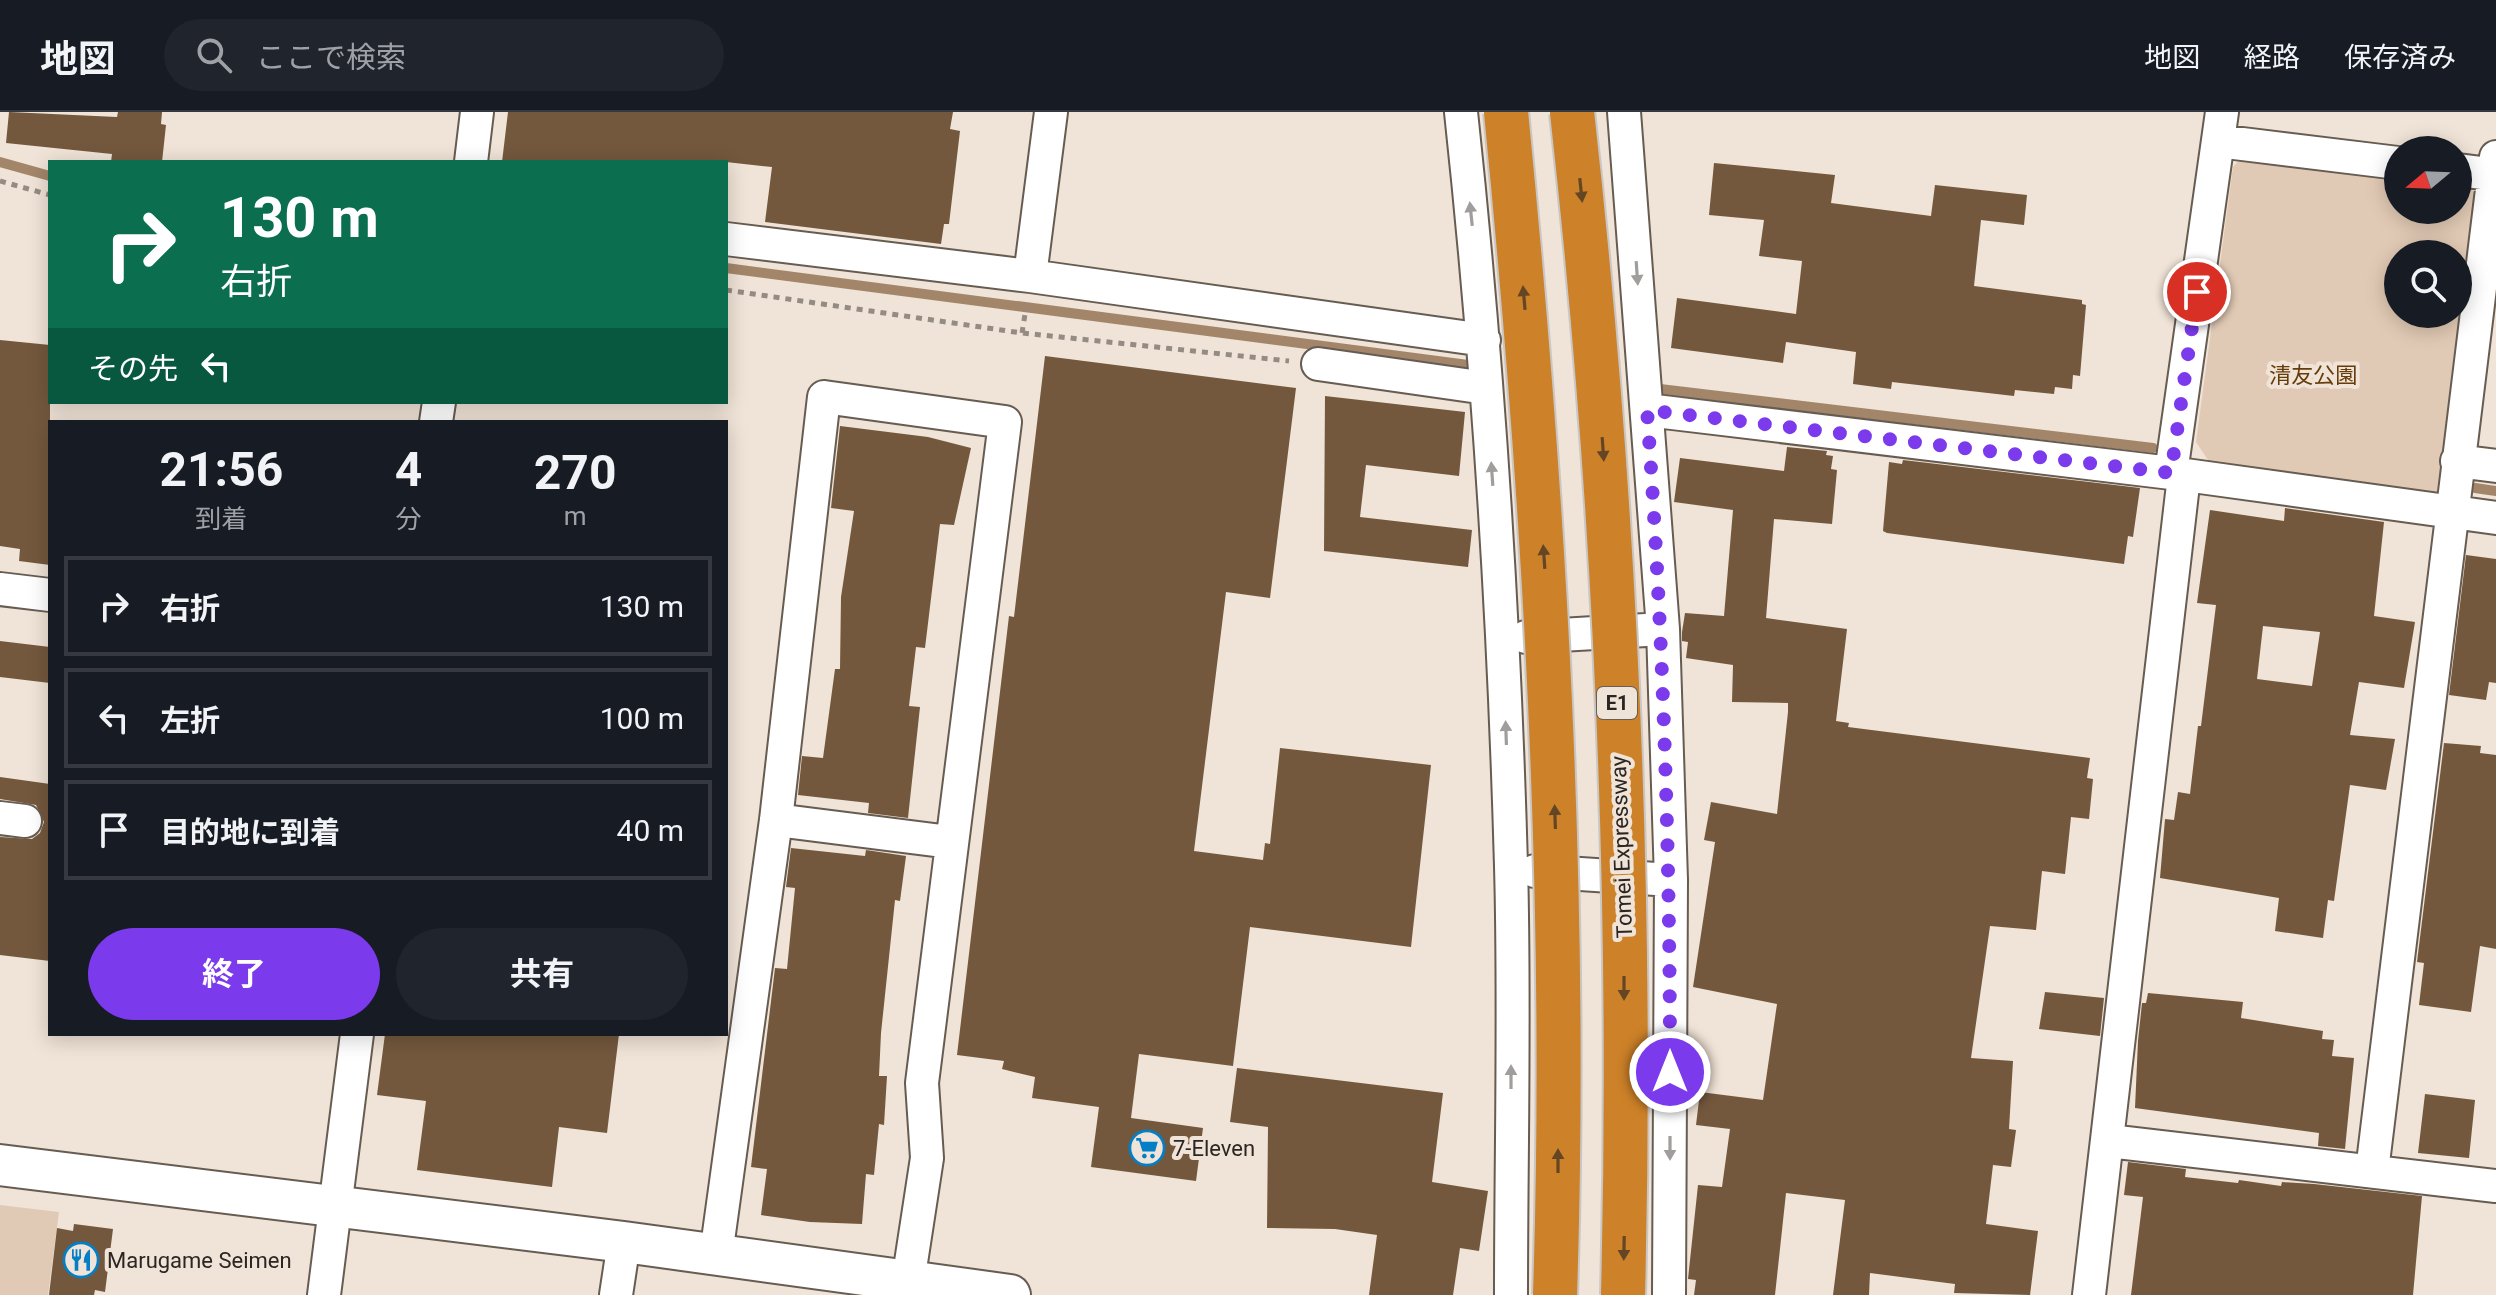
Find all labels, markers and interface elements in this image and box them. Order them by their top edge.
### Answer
search box [164,19,724,91]
icon: search [192,33,236,77]
text: 地図 [40,37,116,81]
text: ここで検索 [256,40,406,75]
text: 地図 [2144,41,2200,74]
text: 経路 [2244,41,2300,74]
text: 保存済み [2344,41,2456,74]
north arrow [2384,136,2472,224]
map controls [2384,136,2472,328]
one-way arrow [1574,177,1587,202]
text: 130 m [220,185,379,251]
icon: right [88,192,192,296]
one-way arrow [1465,201,1478,226]
button: search [2384,240,2472,328]
pin [2163,258,2231,326]
text: 右折 [220,261,292,303]
one-way arrow [1631,261,1644,286]
icon: arrive [2175,270,2219,314]
one-way arrow [1517,285,1530,310]
icon: left [194,344,238,388]
text: その先 [88,351,178,386]
park label: 清友公園 [2269,363,2357,388]
one-way arrow [1597,436,1610,461]
text: 21:56 [160,441,283,498]
text: 4 [395,441,422,498]
text: 270 [534,444,616,501]
one-way arrow [1485,461,1498,486]
text: m [564,501,587,531]
text: 到着 [195,504,247,534]
text: 分 [396,504,422,534]
one-way arrow [1537,544,1550,569]
icon: right [92,584,136,628]
text: 130 m [600,589,684,624]
text: 右折 [160,591,220,626]
road number: E1 [1597,687,1637,719]
icon: left [92,696,136,740]
text: 100 m [600,701,684,736]
text: 左折 [160,703,220,738]
one-way arrow [1499,720,1512,745]
street label: Tomei Expressway [1606,755,1637,939]
one-way arrow [1548,804,1561,829]
icon: arrive [92,808,136,852]
text: 40 m [617,813,684,848]
text: 目的地に到着 [160,815,340,850]
button: 終了 [88,928,380,1020]
button: 共有 [396,928,688,1020]
one-way arrow [1618,976,1630,1001]
position arrow [1628,1030,1712,1114]
one-way arrow [1505,1064,1517,1089]
supermarket icon: 7-Eleven [1128,1129,1166,1167]
place label: 7-Eleven [1173,1136,1255,1161]
one-way arrow [1664,1136,1676,1161]
one-way arrow [1552,1148,1564,1173]
one-way arrow [1617,1236,1630,1261]
restaurant icon: Marugame Seimen [62,1241,100,1279]
place label: Marugame Seimen [107,1248,292,1273]

